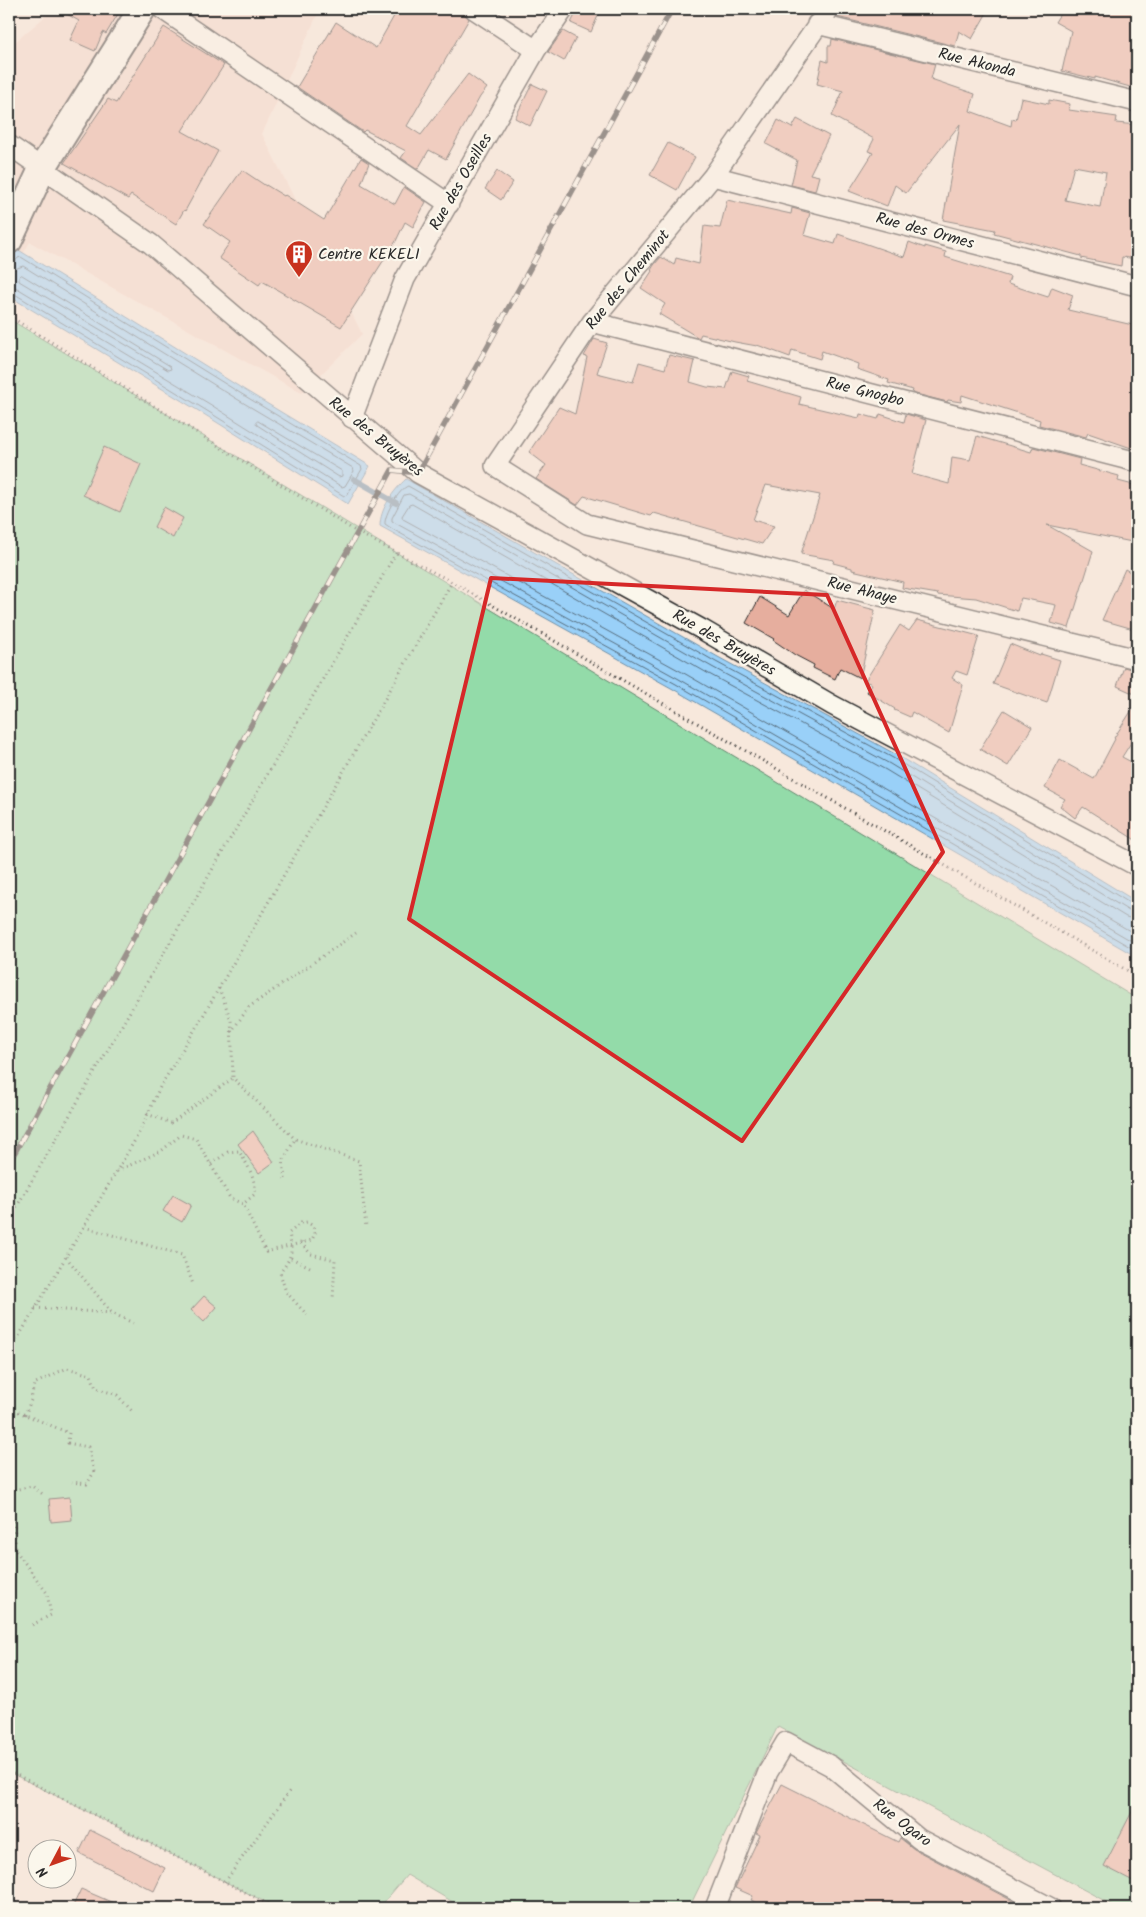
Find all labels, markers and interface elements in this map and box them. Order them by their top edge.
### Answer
street label: Rue Akonda [936,41,1018,85]
street label: Rue des Oseilles [423,129,499,235]
street label: Rue des Ormes [873,206,977,256]
street label: Rue des Cheminot [580,224,677,336]
building icon: Centre KEKELI [284,239,314,278]
place label: Centre KEKELI [318,242,420,267]
street label: Rue Gnogbo [823,370,907,414]
street label: Rue des Bruyères [323,391,429,483]
street label: Rue Ahaye [824,570,900,612]
street label: Rue des Bruyères [667,603,781,683]
street label: Rue Ogaro [867,1793,937,1853]
north arrow [28,1840,78,1890]
text: N [32,1861,54,1882]

